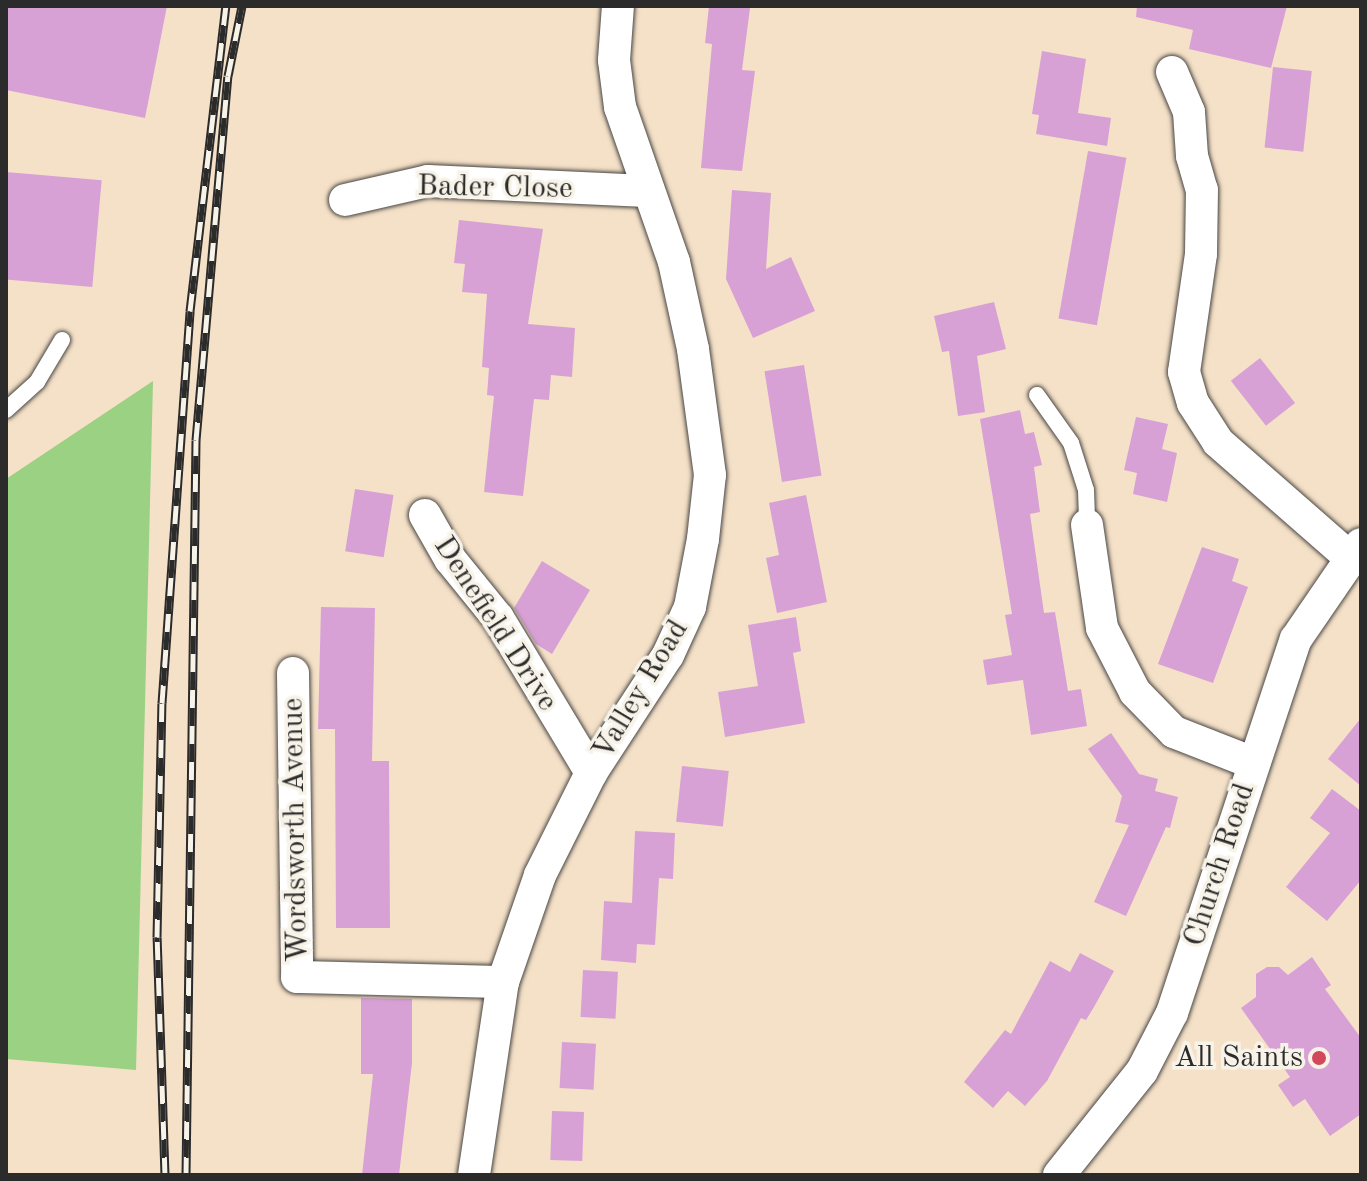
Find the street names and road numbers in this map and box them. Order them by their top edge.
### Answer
street label: Bader Close [417,169,573,207]
street label: Denefield Drive [425,530,565,718]
street label: Valley Road [585,614,697,766]
street label: Wordsworth Avenue [276,697,316,963]
street label: Church Road [1177,779,1263,951]

